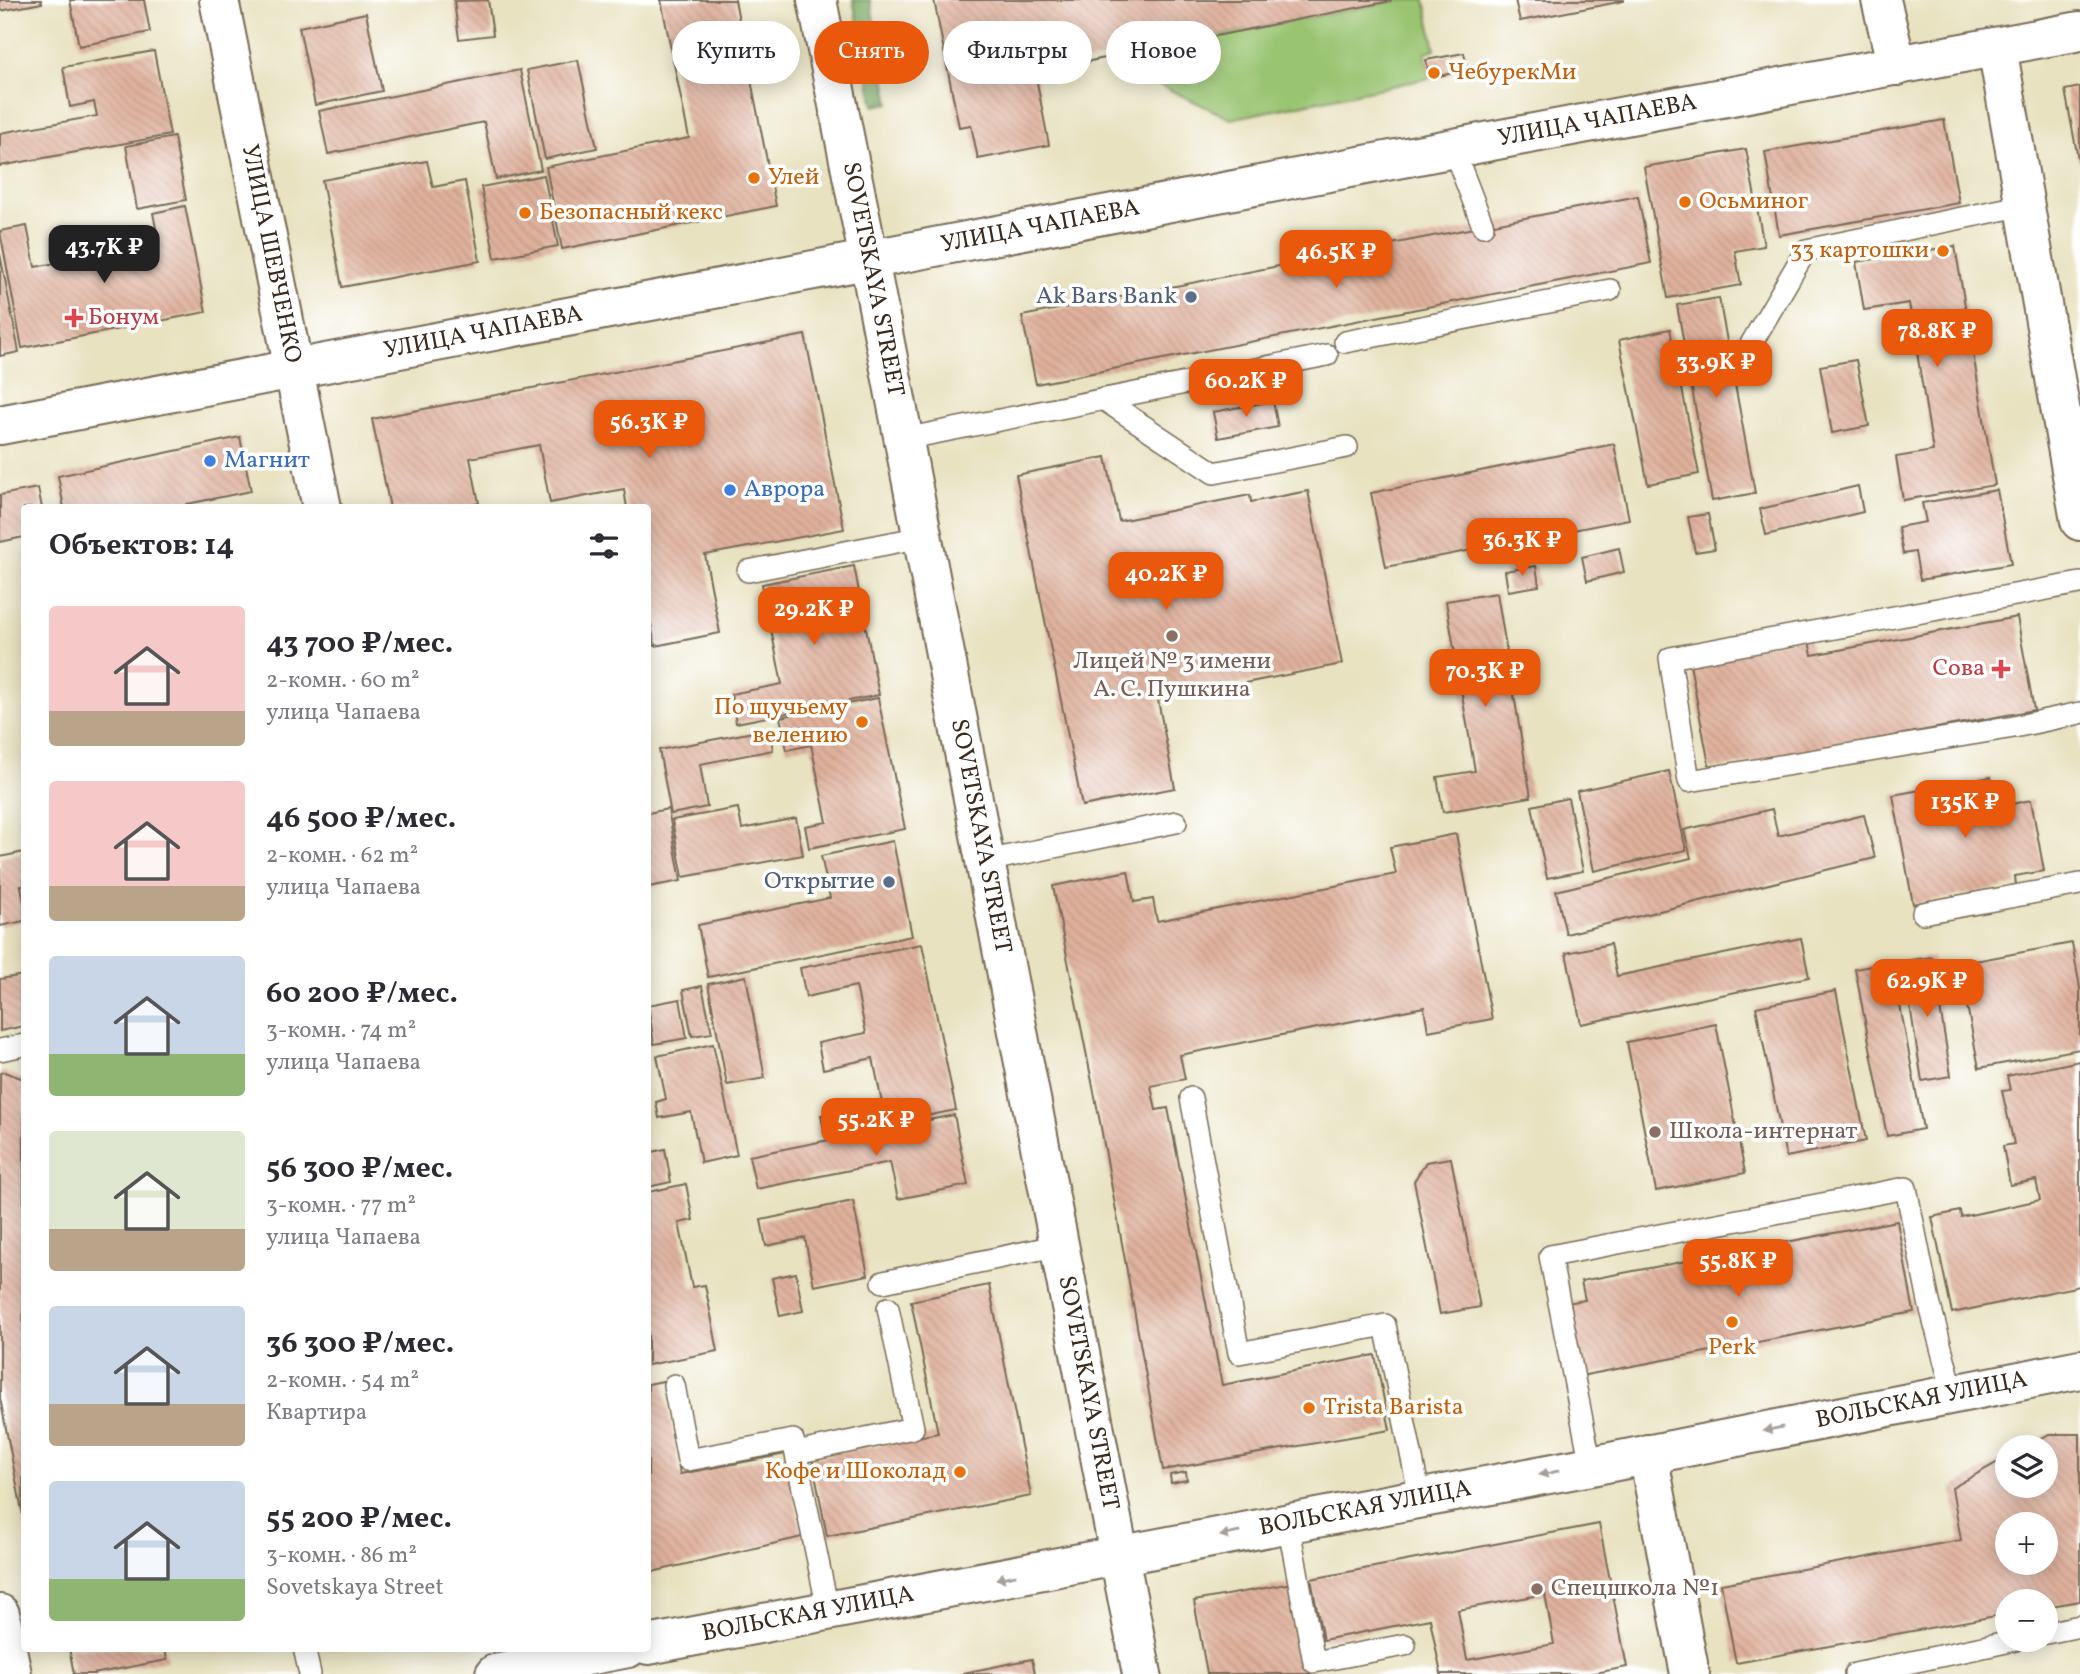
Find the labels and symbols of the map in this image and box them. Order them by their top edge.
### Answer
place label: ЧебурекМи [1448,56,1576,90]
marker: ЧебурекМи [1426,65,1442,81]
street label: УЛИЦА ЧАПАЕВА [1495,86,1700,156]
street label: УЛИЦА ШЕВЧЕНКО [232,141,309,366]
street label: SOVETSKAYA STREET [833,159,912,400]
place label: Улей [768,161,819,195]
marker: Улей [746,170,762,186]
place label: Осьминог [1699,185,1809,219]
street label: УЛИЦА ЧАПАЕВА [938,191,1143,262]
marker: Осьминог [1677,194,1693,210]
place label: Безопасный кекс [539,196,723,230]
marker: Безопасный кекс [517,205,533,221]
pin: 43.7K ₽ [39,226,169,285]
pin: 46.5K ₽ [1271,230,1401,290]
place label: 33 картошки [1790,234,1929,268]
marker: 33 картошки [1935,243,1951,259]
place label: Ak Bars Bank [1036,280,1177,314]
marker: Ak Bars Bank [1183,289,1199,305]
street label: УЛИЦА ЧАПАЕВА [381,297,586,369]
place label: Бонум [88,301,159,335]
marker: Бонум [66,310,82,326]
pin: 78.8K ₽ [1872,310,2002,369]
pin: 33.9K ₽ [1651,340,1781,400]
pin: 60.2K ₽ [1181,360,1311,419]
pin: 56.3K ₽ [584,400,714,460]
place label: Магнит [224,444,310,478]
marker: Магнит [202,453,218,469]
place label: Аврора [744,473,825,507]
marker: Аврора [722,482,738,498]
pin: 36.3K ₽ [1457,518,1587,578]
pin: 40.2K ₽ [1101,552,1231,612]
pin: 29.2K ₽ [749,588,879,647]
marker: Лицей № 3 имени А. С. Пушкина [1164,628,1180,644]
place label: Лицей № 3 имени А. С. Пушкина [1073,645,1271,707]
pin: 70.3K ₽ [1420,650,1550,709]
place label: Сова [1932,652,1985,686]
marker: Сова [1991,659,2011,679]
place label: По щучьему велению [714,691,848,753]
marker: По щучьему велению [854,714,870,730]
street label: SOVETSKAYA STREET [941,716,1020,956]
pin: 135K ₽ [1908,780,2022,840]
place label: Открытие [764,865,875,899]
marker: Открытие [881,874,897,890]
pin: 62.9K ₽ [1862,960,1992,1019]
pin: 55.2K ₽ [811,1098,941,1158]
place label: Школа-интернат [1669,1115,1857,1149]
marker: Школа-интернат [1647,1124,1663,1140]
pin: 55.8K ₽ [1673,1240,1803,1299]
street label: SOVETSKAYA STREET [1048,1273,1127,1513]
marker: Perk [1724,1314,1740,1330]
place label: Perk [1708,1331,1756,1365]
street label: ВОЛЬСКАЯ УЛИЦА [1813,1363,2031,1438]
place label: Trista Barista [1323,1391,1464,1425]
marker: Trista Barista [1301,1400,1317,1416]
one-way arrow [1762,1424,1784,1435]
place label: Кофе и Шоколад [765,1455,946,1489]
marker: Кофе и Шоколад [952,1464,968,1480]
one-way arrow [1538,1468,1560,1479]
street label: ВОЛЬСКАЯ УЛИЦА [1256,1472,1474,1546]
one-way arrow [1219,1529,1241,1540]
one-way arrow [995,1571,1017,1582]
place label: Спецшкола №1 [1551,1572,1719,1606]
street label: ВОЛЬСКАЯ УЛИЦА [699,1578,917,1651]
marker: Спецшкола №1 [1529,1581,1545,1597]

